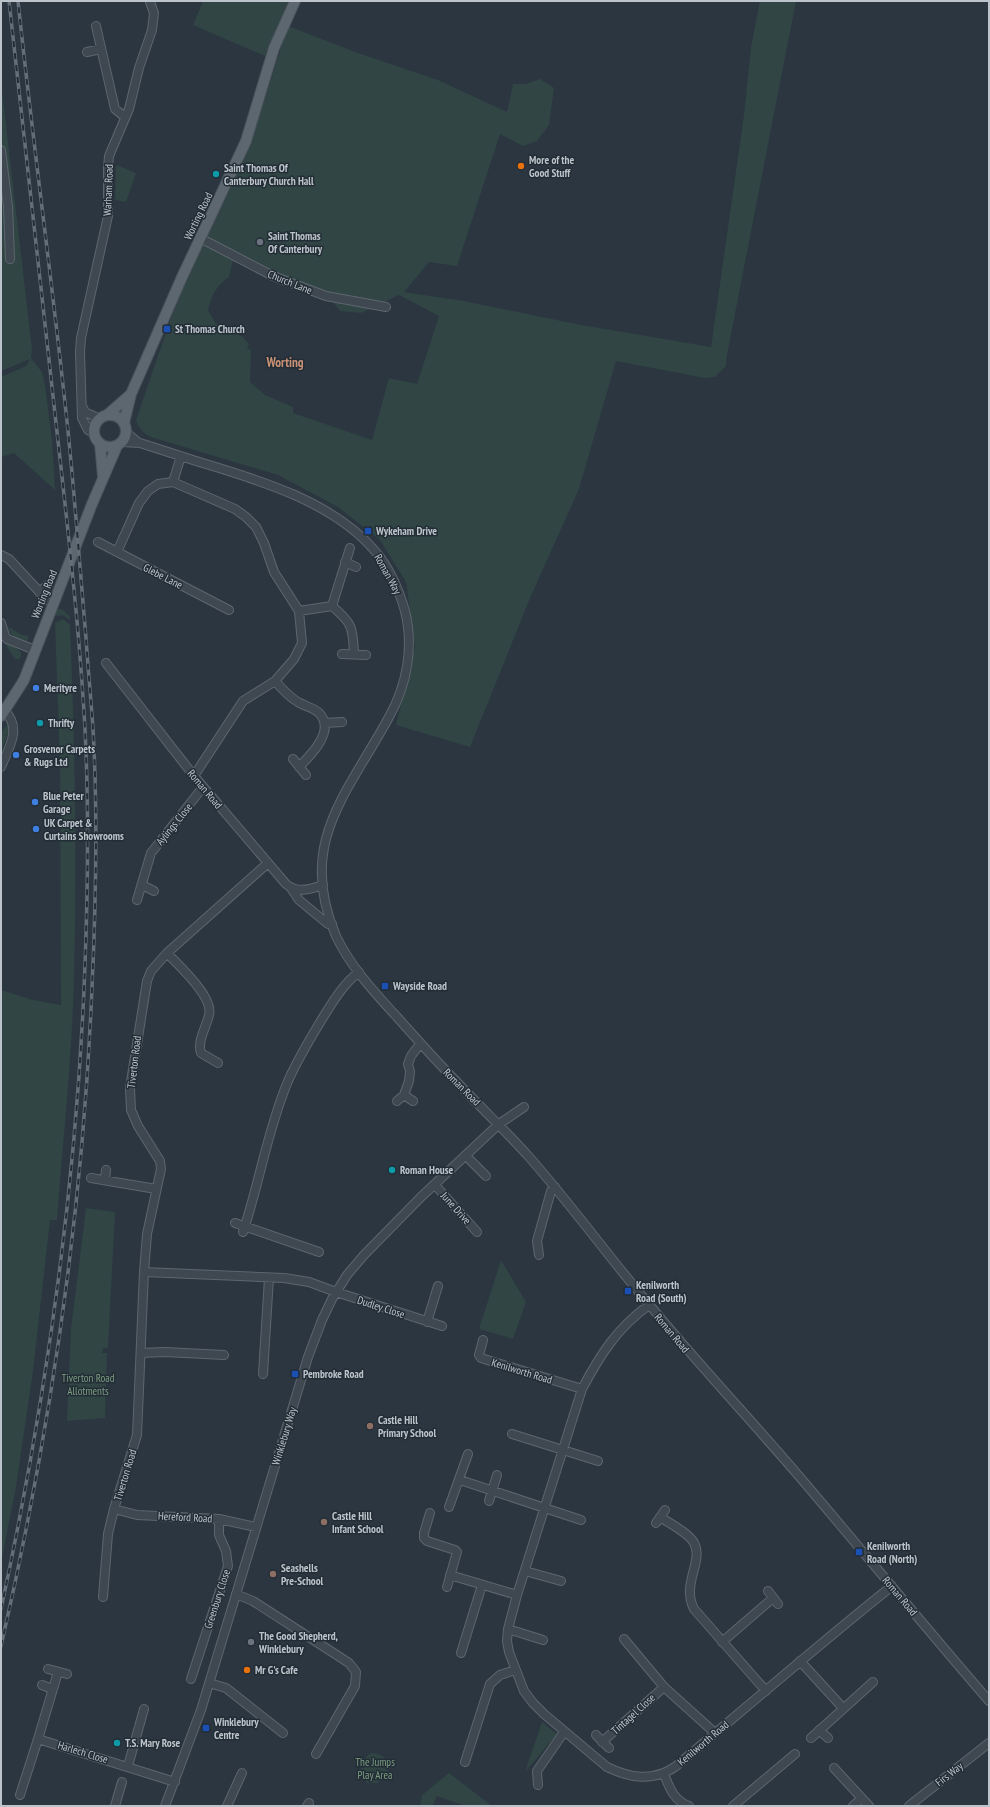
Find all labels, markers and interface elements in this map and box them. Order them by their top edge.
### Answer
place label: More of the Good Stuff [529,153,575,180]
place label: Saint Thomas Of Canterbury Church Hall [224,161,314,188]
marker: More of the Good Stuff [516,161,526,171]
street label: Warham Road [100,164,116,216]
marker: Saint Thomas Of Canterbury Church Hall [211,169,221,179]
street label: Worting Road [181,190,216,242]
place label: Saint Thomas Of Canterbury [268,229,323,256]
marker: Saint Thomas Of Canterbury [255,237,265,247]
street label: Church Lane [266,267,315,297]
place label: St Thomas Church [175,322,245,336]
marker: St Thomas Church [162,324,172,334]
district label: Worting [266,354,304,371]
place label: Wykeham Drive [375,524,437,538]
marker: Wykeham Drive [363,526,373,536]
street label: Roman Way [371,551,405,597]
street label: Glebe Lane [141,560,185,592]
street label: Worting Road [28,567,60,620]
place label: Merityre [44,681,77,695]
marker: Merityre [31,683,41,693]
place label: Thrifty [48,716,75,730]
marker: Thrifty [35,718,45,728]
place label: Grosvenor Carpets & Rugs Ltd [24,742,95,769]
marker: Grosvenor Carpets & Rugs Ltd [11,750,21,760]
street label: Roman Road [185,766,226,812]
place label: Blue Peter Garage [43,789,84,816]
marker: Blue Peter Garage [30,797,40,807]
street label: Aylings Close [153,800,196,848]
place label: UK Carpet & Curtains Showrooms [44,816,124,843]
marker: UK Carpet & Curtains Showrooms [31,824,41,834]
place label: Wayside Road [392,979,447,993]
marker: Wayside Road [380,981,390,991]
street label: Tiverton Road [124,1035,144,1089]
street label: Roman Road [440,1065,484,1109]
place label: Roman House [400,1163,454,1177]
marker: Roman House [387,1165,397,1175]
street label: June Drive [437,1188,475,1228]
place label: Kenilworth Road (South) [636,1278,687,1305]
marker: Kenilworth Road (South) [623,1286,633,1296]
street label: Dudley Close [356,1293,407,1321]
street label: Roman Road [652,1310,693,1356]
street label: Kenilworth Road [490,1355,554,1387]
place label: Pembroke Road [303,1367,364,1381]
marker: Pembroke Road [290,1369,300,1379]
park label: Tiverton Road Allotments [61,1371,115,1398]
street label: Winklebury Way [269,1404,300,1467]
place label: Castle Hill Primary School [378,1413,436,1440]
marker: Castle Hill Primary School [365,1421,375,1431]
street label: Tiverton Road [111,1447,140,1502]
street label: Hereford Road [157,1509,213,1525]
place label: Castle Hill Infant School [332,1509,384,1536]
marker: Castle Hill Infant School [319,1517,329,1527]
place label: Kenilworth Road (North) [867,1539,917,1566]
marker: Kenilworth Road (North) [854,1547,864,1557]
place label: Seashells Pre-School [281,1561,324,1588]
street label: Greenbury Close [201,1567,233,1630]
marker: Seashells Pre-School [268,1569,278,1579]
street label: Roman Road [880,1573,921,1619]
place label: The Good Shepherd, Winklebury [258,1629,338,1656]
marker: The Good Shepherd, Winklebury [246,1637,256,1647]
place label: Mr G's Cafe [255,1663,298,1677]
marker: Mr G's Cafe [242,1665,252,1675]
street label: Tintagel Close [608,1690,658,1737]
place label: Winklebury Centre [213,1715,259,1742]
street label: Kenilworth Road [674,1717,732,1769]
marker: Winklebury Centre [201,1723,211,1733]
place label: T.S. Mary Rose [125,1736,180,1750]
street label: Harlech Close [56,1738,110,1766]
marker: T.S. Mary Rose [112,1738,122,1748]
park label: The Jumps Play Area [355,1755,395,1782]
street label: Firs Way [932,1758,966,1789]

